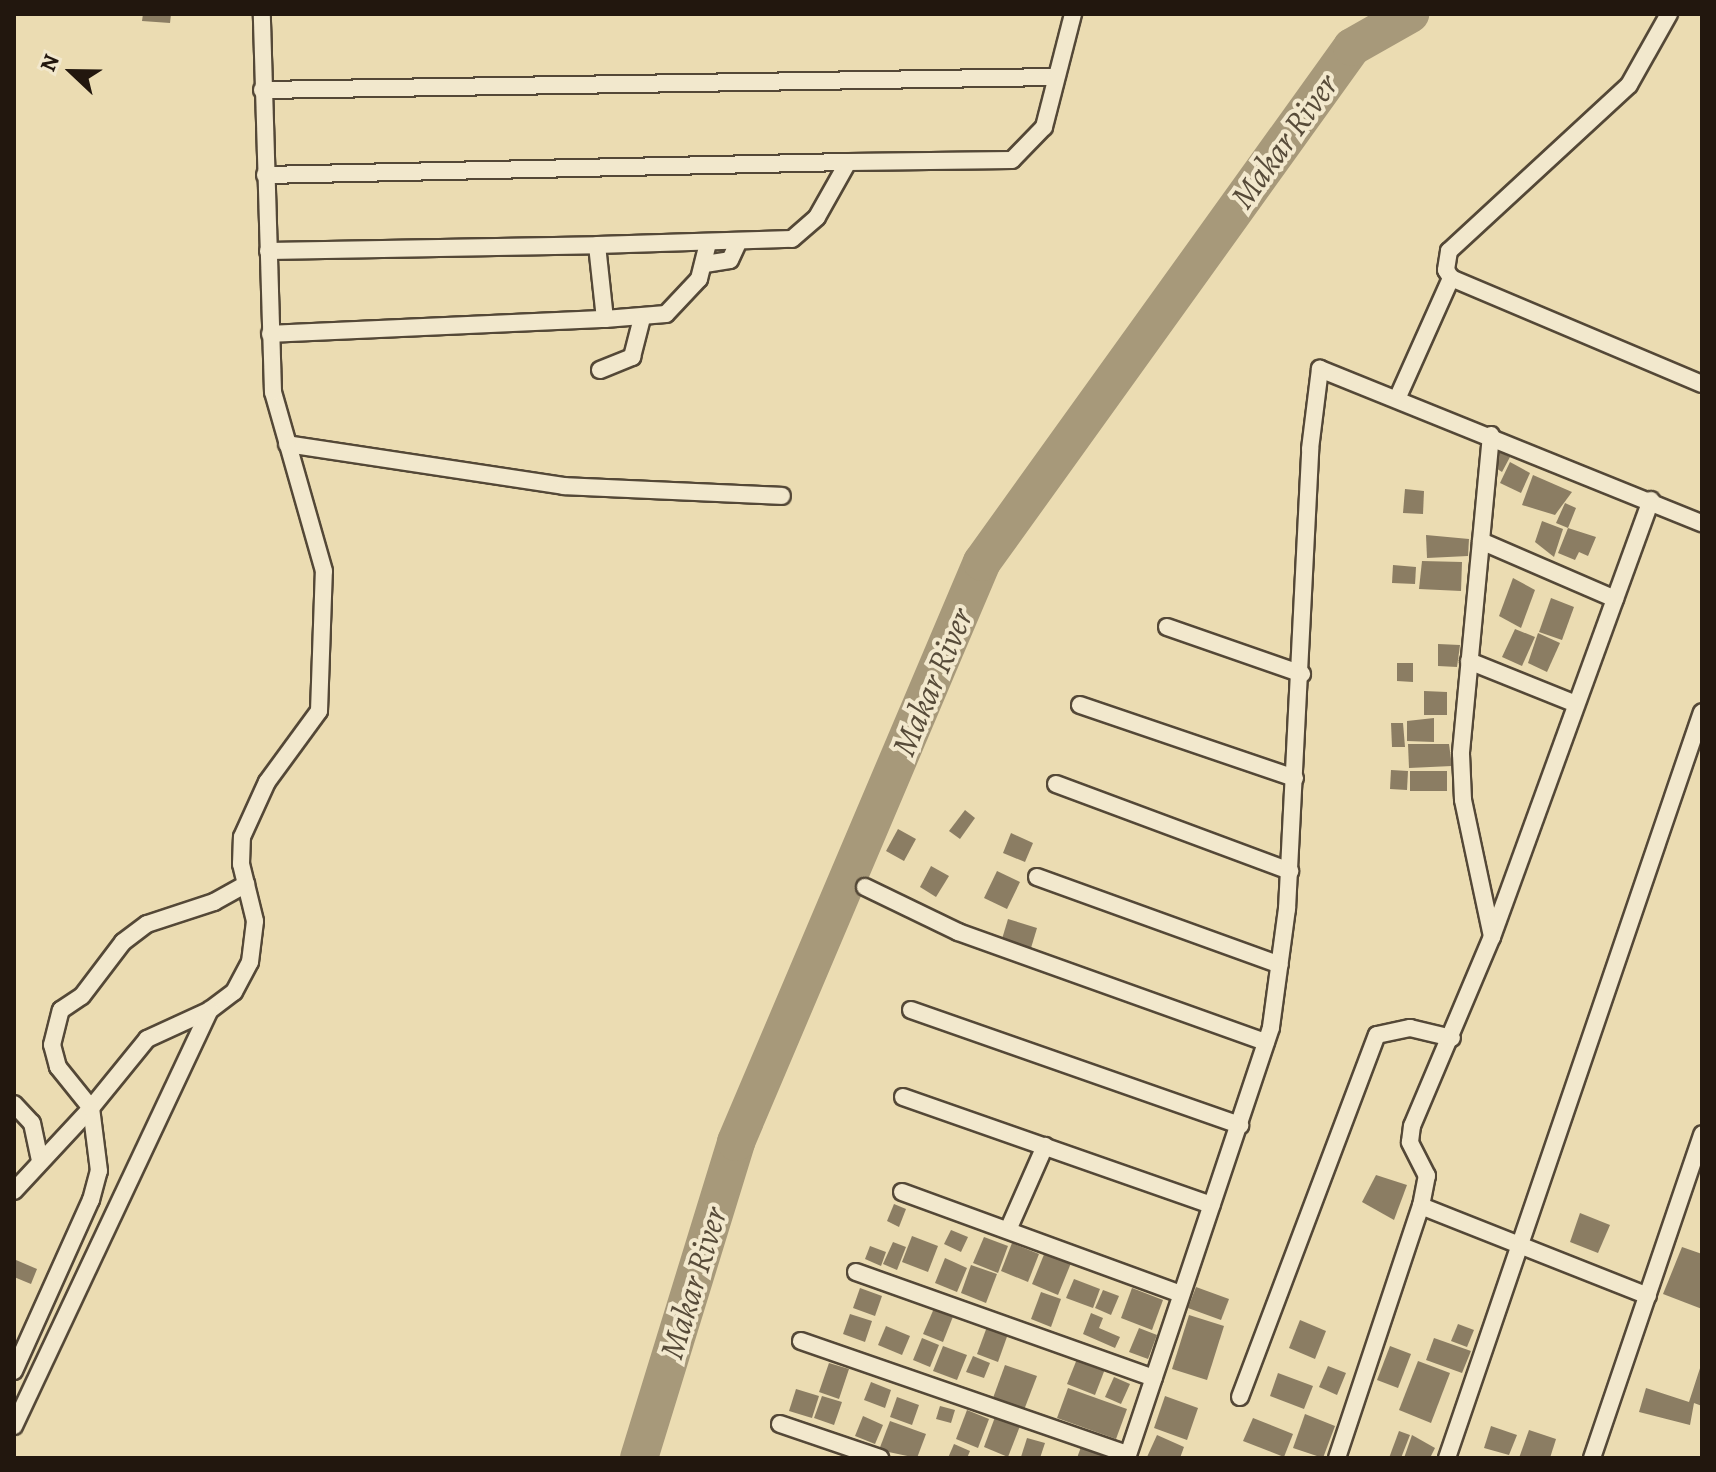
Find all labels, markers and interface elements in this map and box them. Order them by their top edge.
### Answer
north arrow [32,32,112,112]
text: N [33,50,67,76]
water label: Makar River [1221,66,1347,216]
water label: Makar River [883,602,981,762]
water label: Makar River [651,1202,735,1364]

